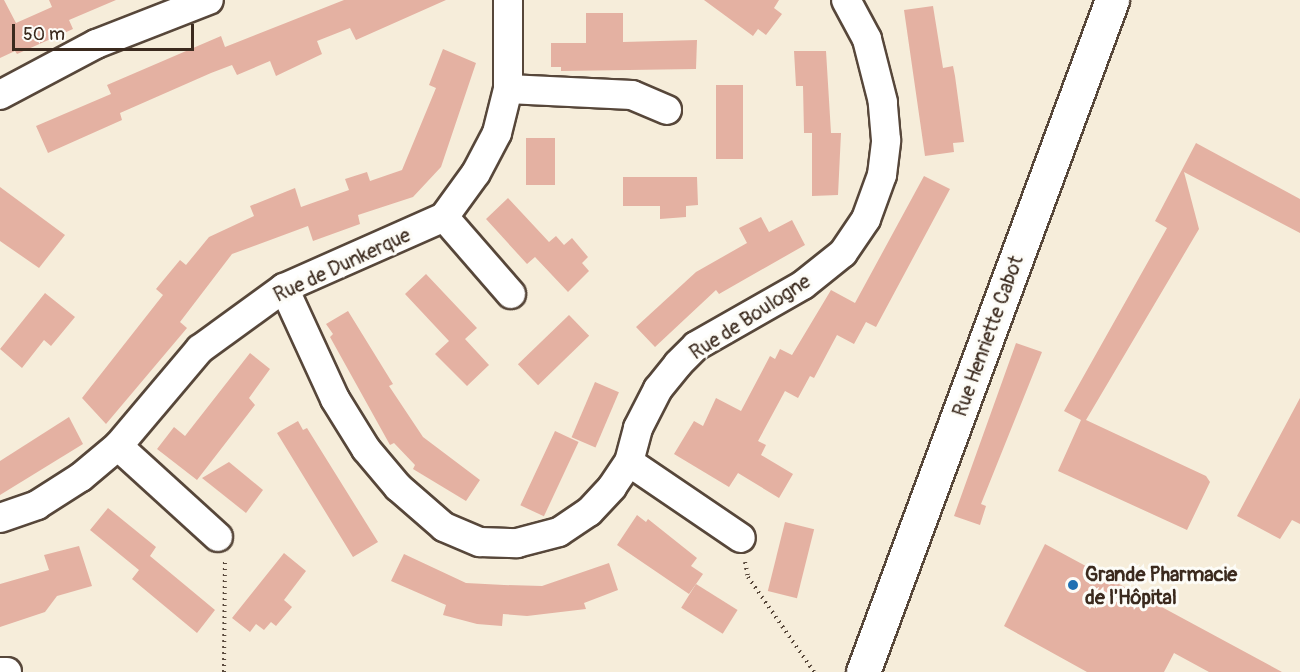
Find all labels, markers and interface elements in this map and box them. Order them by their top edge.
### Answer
scale bar [15,12,196,50]
text: 50 m [23,23,65,46]
street label: Rue de Dunkerque [270,223,414,307]
street label: Rue Henriette Cabot [948,252,1028,420]
street label: Rue de Boulogne [685,269,815,365]
place label: Grande Pharmacie de l'Hôpital [1085,562,1237,609]
marker: Grande Pharmacie de l'Hôpital [1066,578,1080,592]

